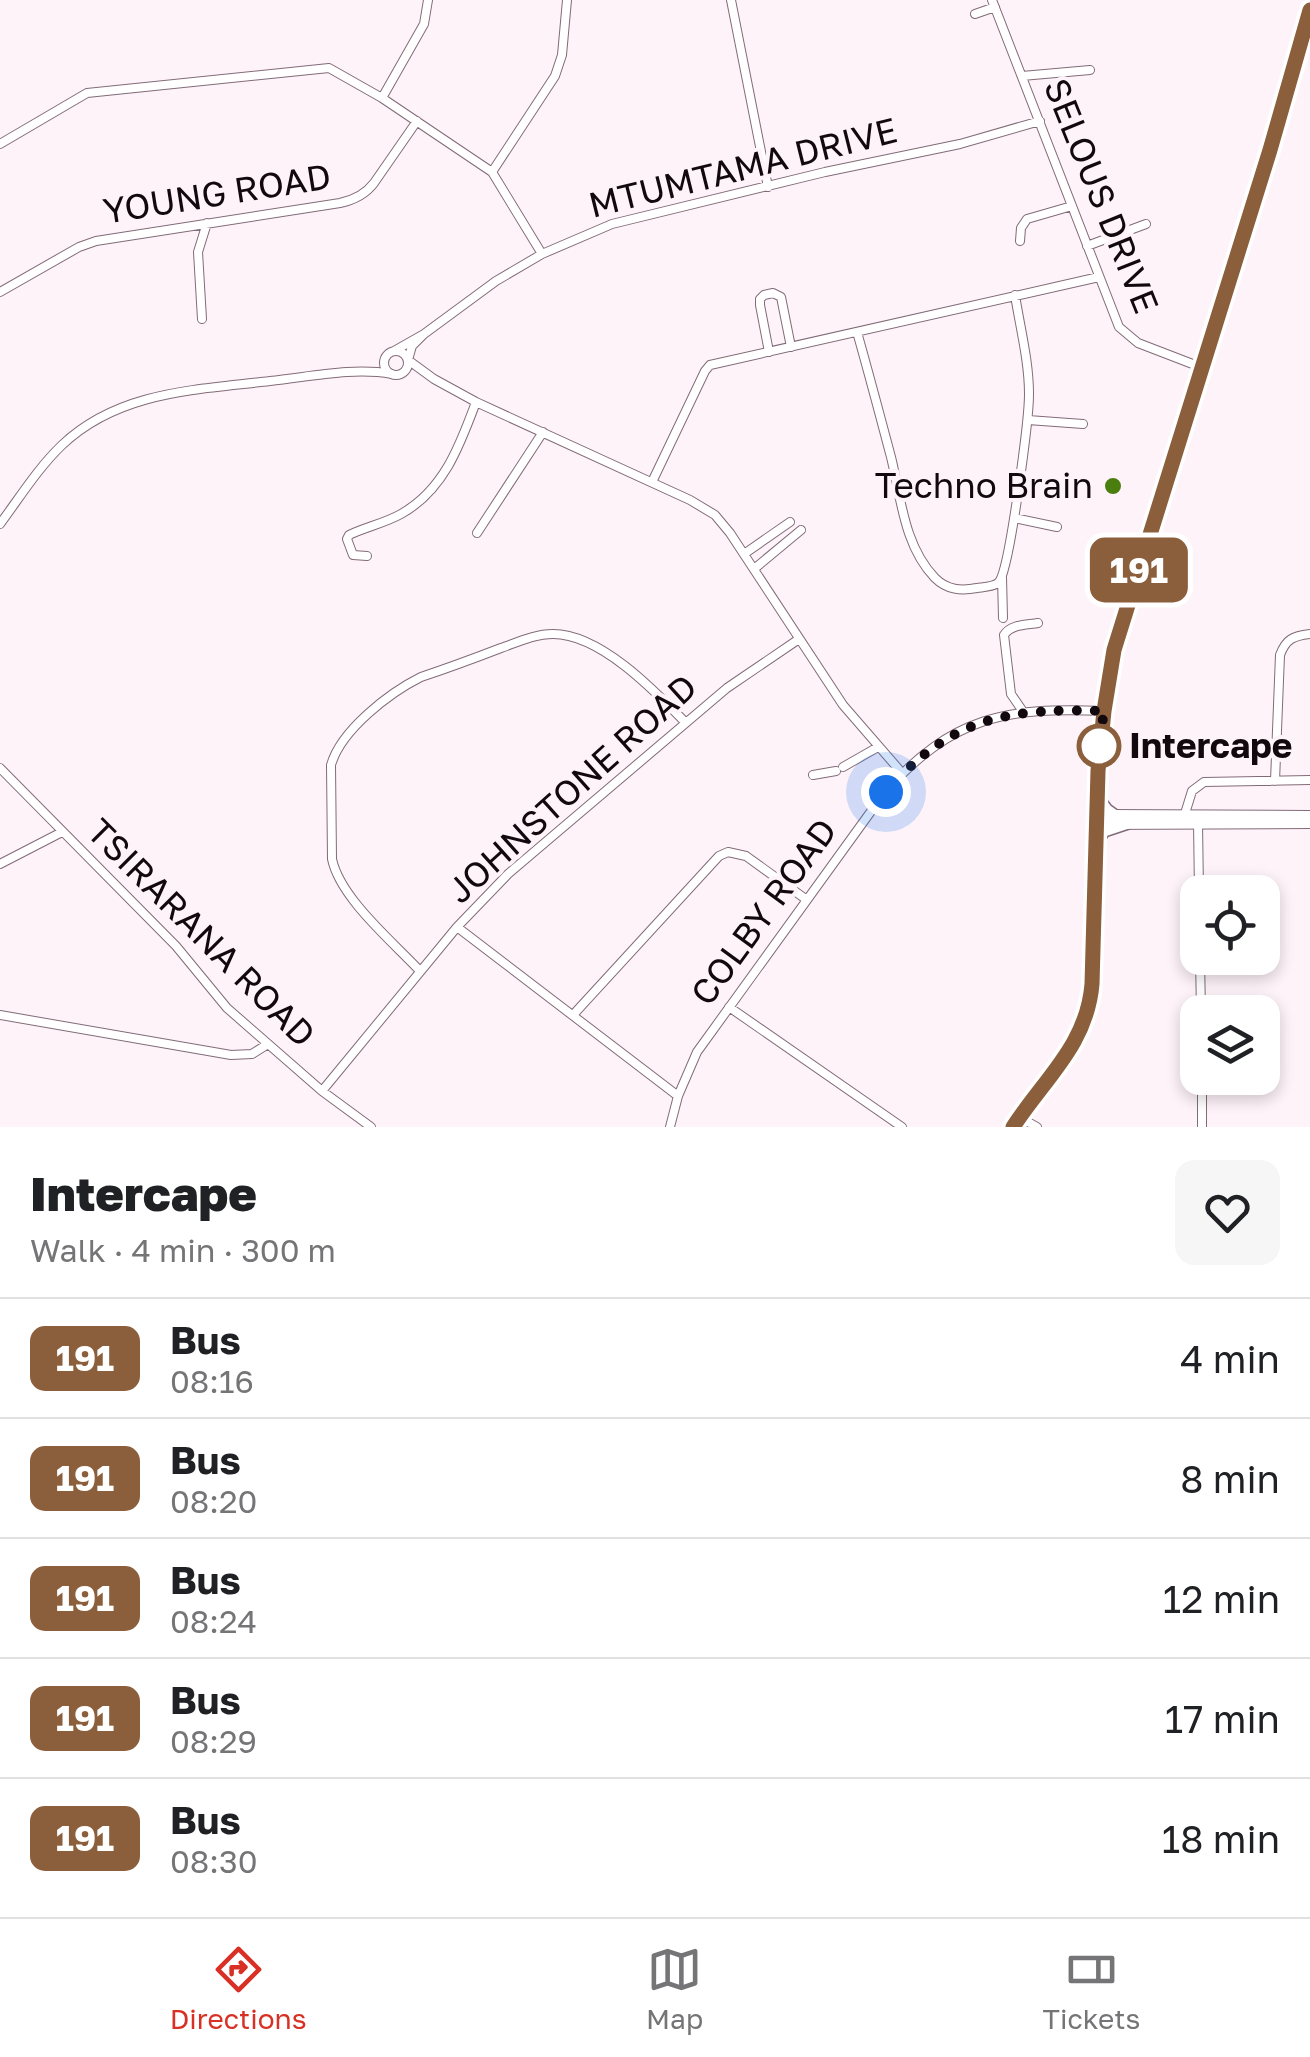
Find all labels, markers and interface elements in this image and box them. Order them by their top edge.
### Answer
street label: SELOUS DRIVE [1036,72,1168,319]
street label: MTUMTAMA DRIVE [584,108,901,226]
street label: YOUNG ROAD [100,154,334,232]
place label: Techno Brain [875,464,1093,506]
marker: Techno Brain [1102,475,1124,497]
line badge: 191 [1082,538,1196,602]
text: 191 [1110,549,1168,591]
street label: JOHNSTONE ROAD [438,665,705,911]
place label: Intercape [1129,724,1292,766]
marker: Intercape [1078,725,1120,767]
your location [861,767,911,817]
street label: TSIRARANA ROAD [79,810,324,1055]
street label: COLBY ROAD [682,810,845,1013]
map controls [1180,875,1280,1095]
button: locate [1180,875,1280,975]
button: layers [1180,995,1280,1095]
button: heart [1175,1160,1280,1265]
text: Intercape [30,1164,257,1222]
text: Walk · 4 min · 300 m [30,1231,336,1269]
text: Bus [170,1317,241,1362]
text: 4 min [1180,1336,1280,1381]
text: 191 [56,1337,114,1379]
text: 08:16 [170,1362,254,1400]
text: Bus [170,1437,241,1482]
text: 8 min [1180,1456,1280,1501]
text: 191 [56,1457,114,1499]
text: 08:20 [170,1482,257,1520]
text: Bus [170,1557,241,1602]
text: 12 min [1163,1576,1280,1621]
text: 191 [56,1577,114,1619]
text: 08:24 [170,1602,257,1640]
text: Bus [170,1677,241,1722]
text: 17 min [1165,1696,1280,1741]
text: 191 [56,1697,114,1739]
text: 08:29 [170,1722,257,1760]
text: Bus [170,1797,241,1842]
text: 18 min [1162,1816,1280,1861]
text: 191 [56,1817,114,1859]
text: 08:30 [170,1842,258,1880]
tab: Directions [170,1942,307,2035]
tab: Map [646,1942,703,2035]
tab: Tickets [1043,1942,1140,2035]

